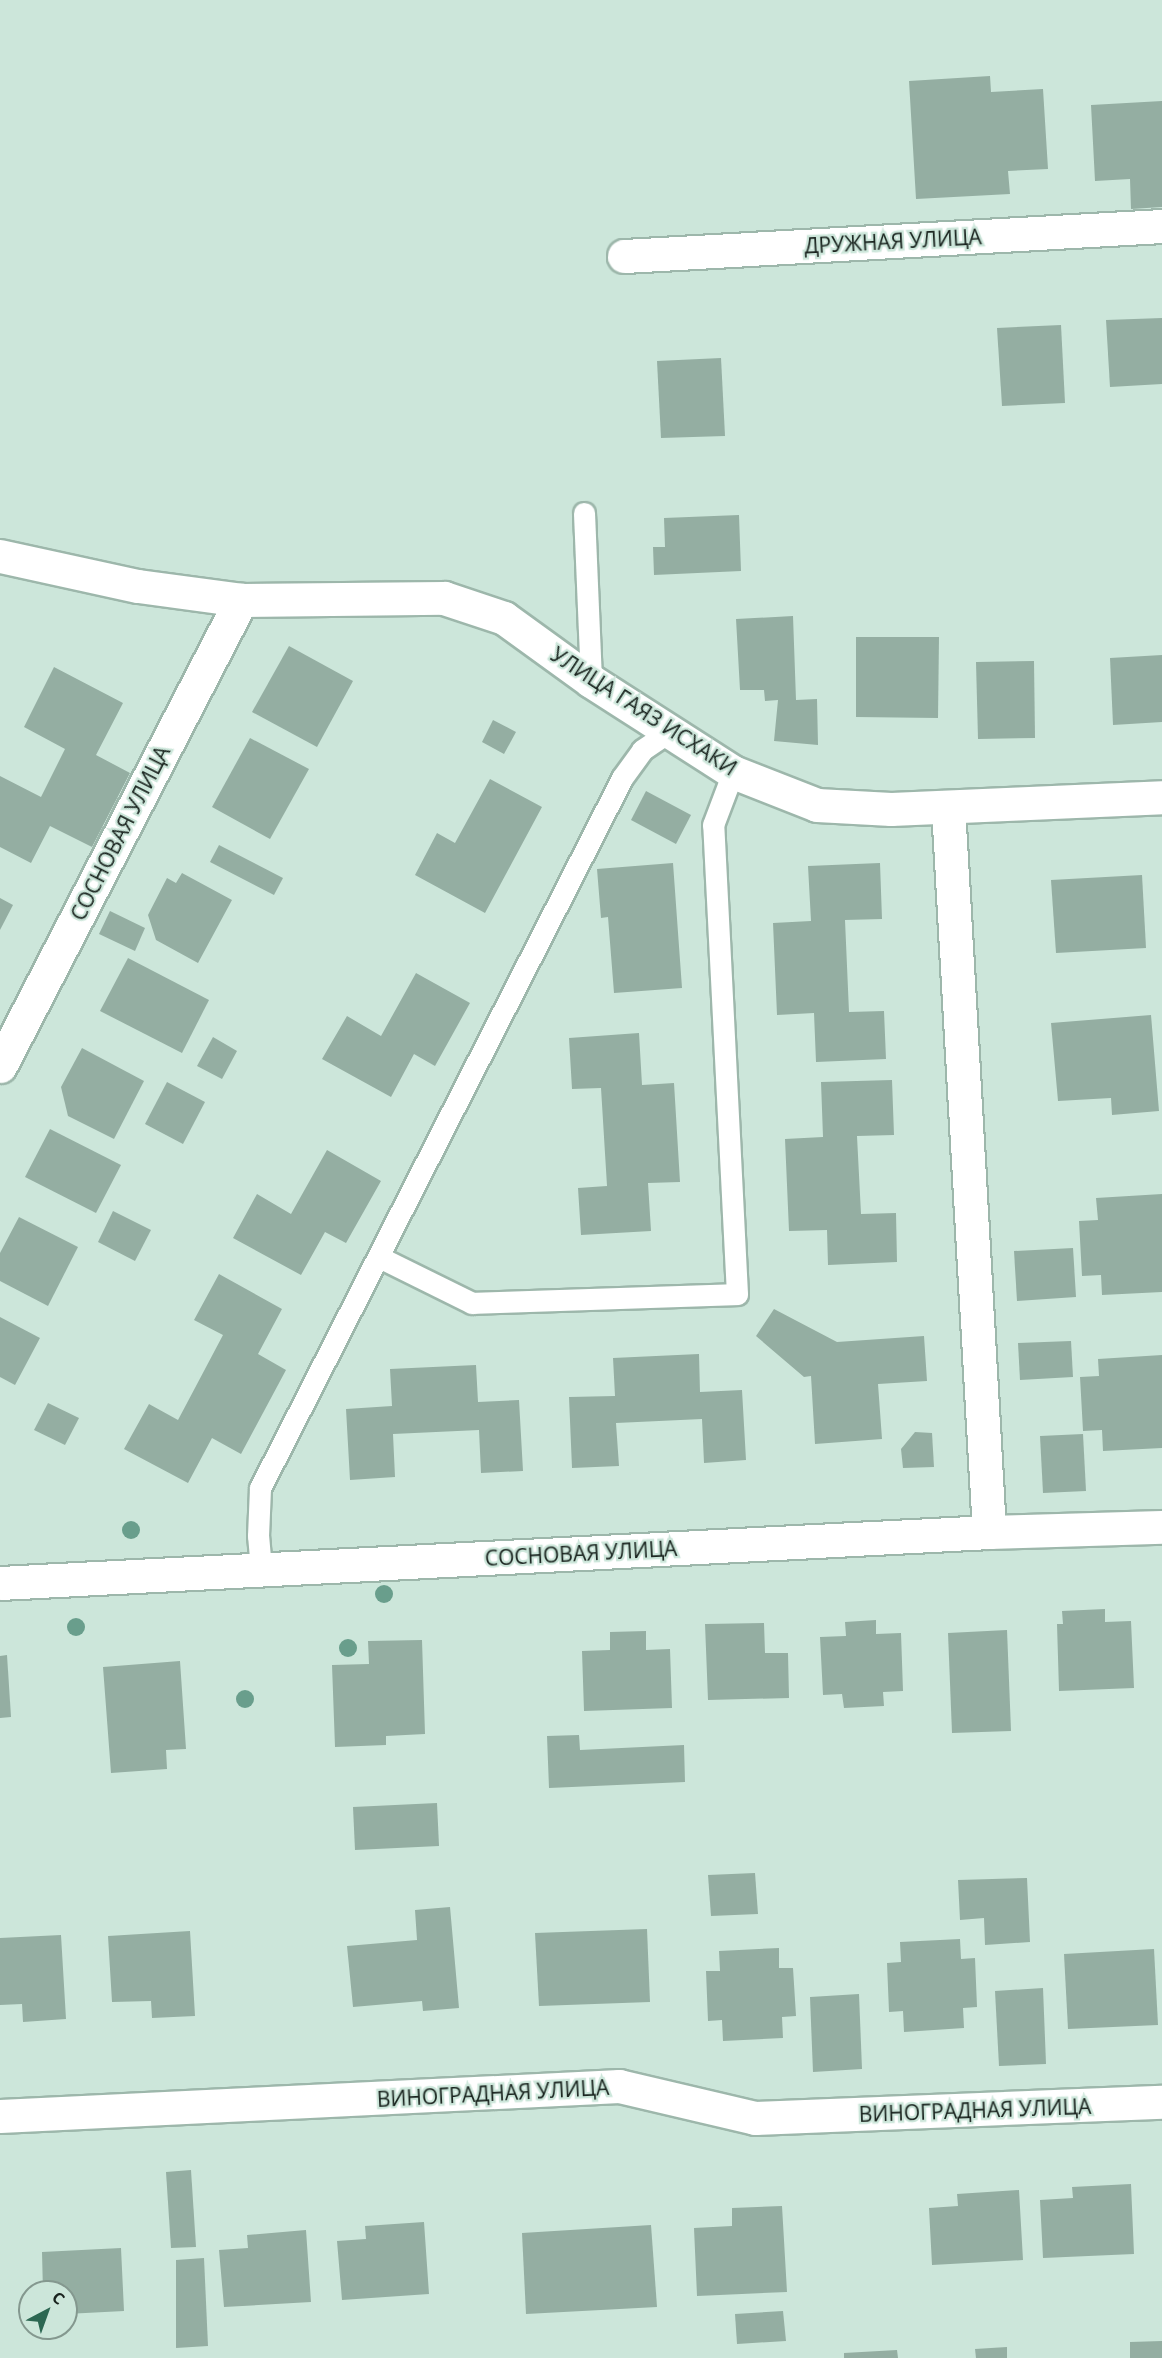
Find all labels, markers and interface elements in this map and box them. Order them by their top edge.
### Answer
street label: ДРУЖНАЯ УЛИЦА [804,224,982,258]
street label: УЛИЦА ГАЯЗ ИСХАКИ [546,641,742,781]
street label: СОСНОВАЯ УЛИЦА [65,741,175,925]
street label: СОСНОВАЯ УЛИЦА [484,1535,678,1571]
street label: ВИНОГРАДНАЯ УЛИЦА [376,2074,610,2112]
street label: ВИНОГРАДНАЯ УЛИЦА [858,2093,1092,2127]
north arrow [18,2280,78,2340]
text: С [47,2286,70,2310]

